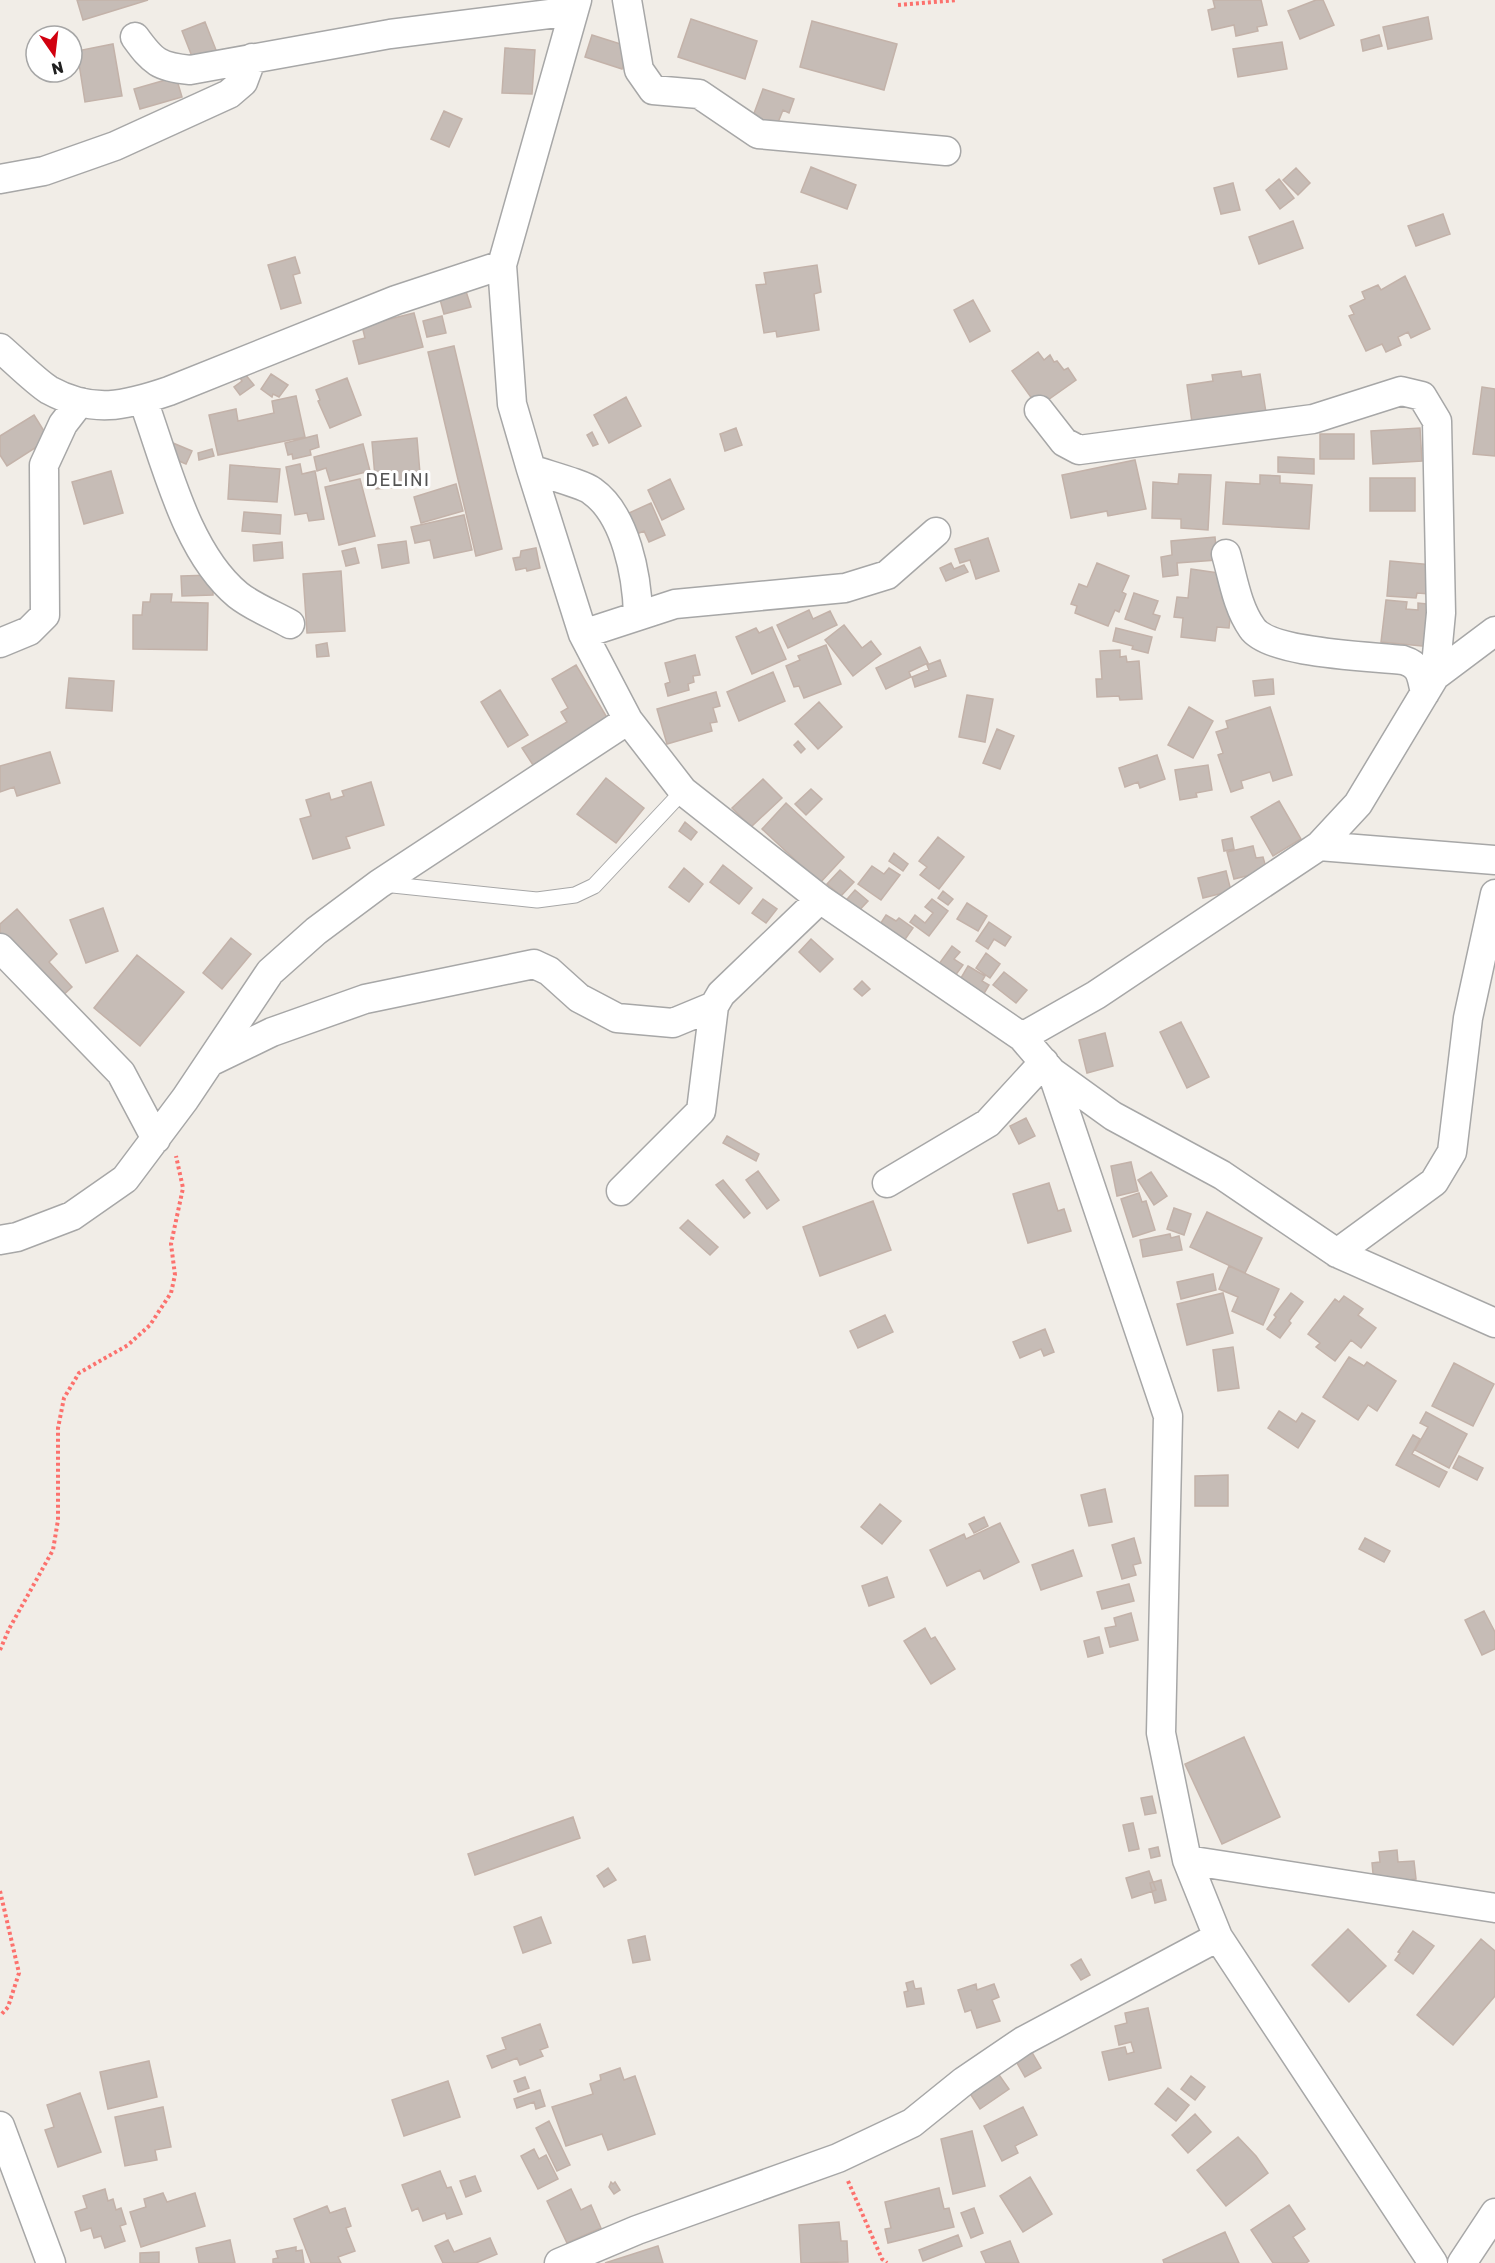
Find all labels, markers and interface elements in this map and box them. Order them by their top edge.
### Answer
north arrow [24,24,84,84]
text: N [50,57,65,79]
district label: DELINI [366,469,430,491]

